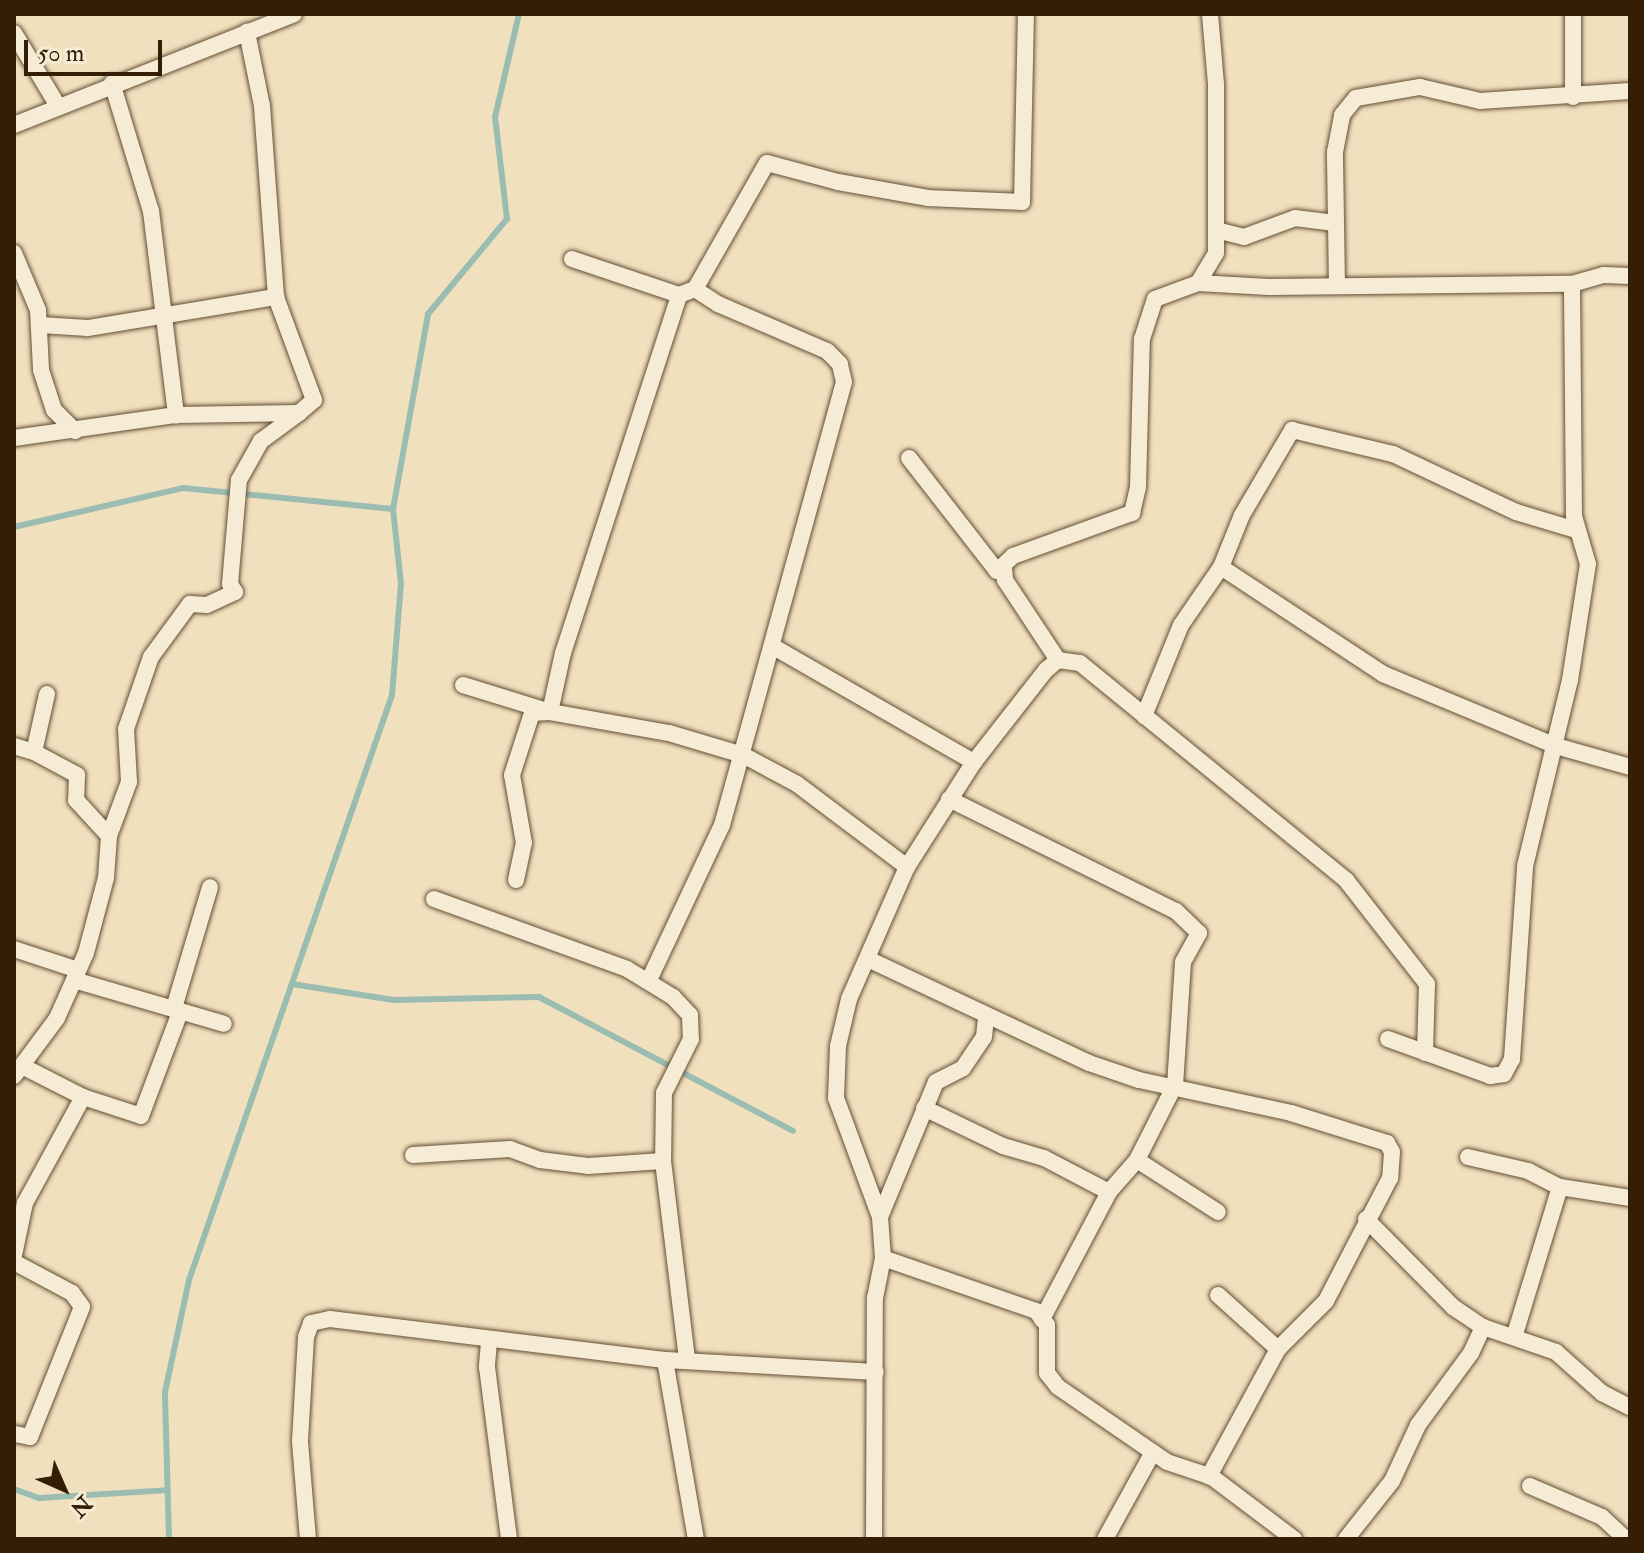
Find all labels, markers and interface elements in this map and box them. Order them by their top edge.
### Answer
scale bar [28,24,166,74]
text: 50 m [38,38,84,69]
north arrow [24,1449,104,1529]
text: N [64,1489,98,1523]

